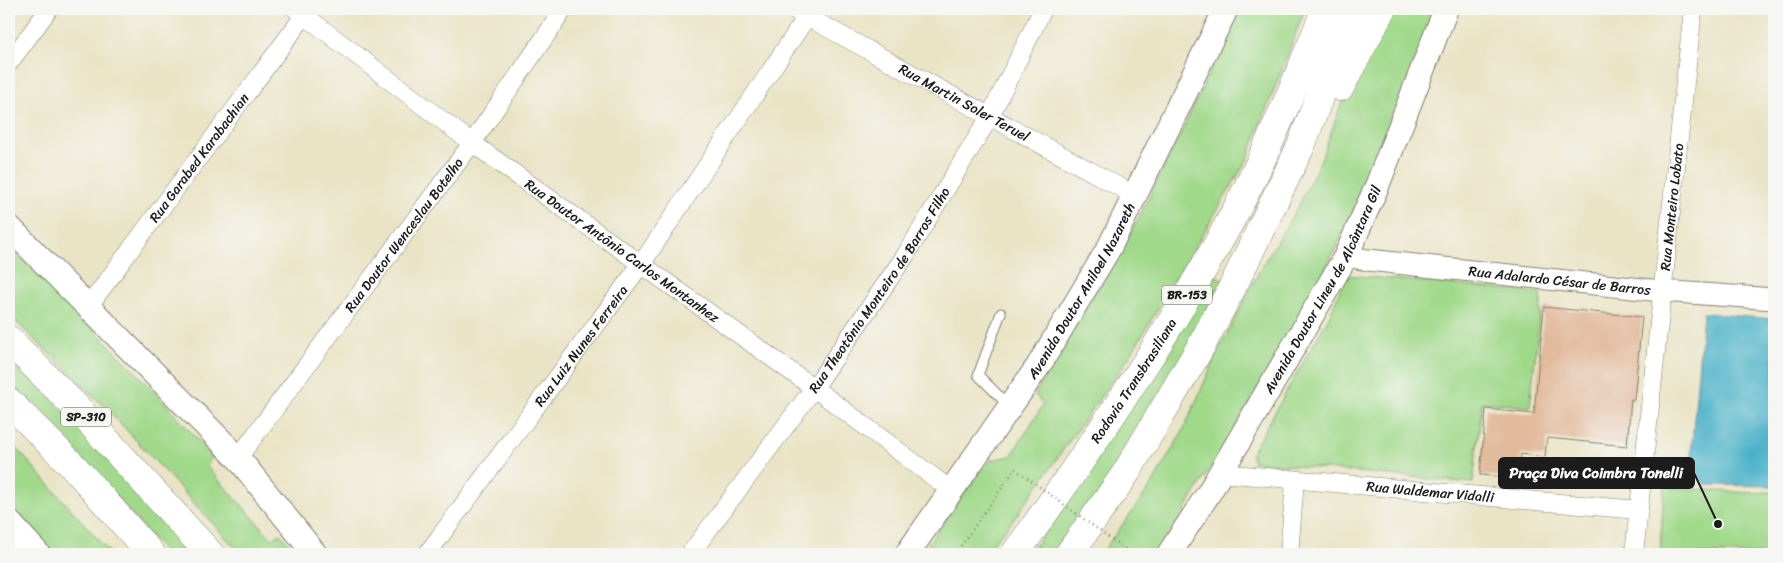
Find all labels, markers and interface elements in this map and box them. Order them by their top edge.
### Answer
street label: Rua Martin Soler Teruel [894,56,1035,149]
street label: Rua Garabed Karabachian [142,87,256,228]
street label: Rua Monteiro Lobato [1652,142,1691,272]
street label: Rua Doutor Wenceslau Botelho [338,152,470,318]
street label: Rua Doutor Antônio Carlos Montanhez [519,172,725,329]
street label: Avenida Doutor Lineu de Alcântara Gil [1256,181,1389,399]
street label: Rua Theotônio Monteiro de Barros Filho [802,182,957,398]
street label: Avenida Doutor Aniloel Nazareth [1020,198,1142,385]
street label: Rua Adalardo César de Barros [1467,258,1652,302]
street label: Rua Luiz Nunes Ferreira [527,280,634,412]
road number: BR-153 [1162,286,1212,304]
street label: Rodovia Transbrasiliana [1084,313,1183,448]
road number: SP-310 [61,408,111,427]
callout: Praça Diva Coimbra Tonelli [1499,458,1694,488]
text: Praça Diva Coimbra Tonelli [1509,460,1684,486]
street label: Rua Waldemar Vidalli [1365,473,1496,510]

